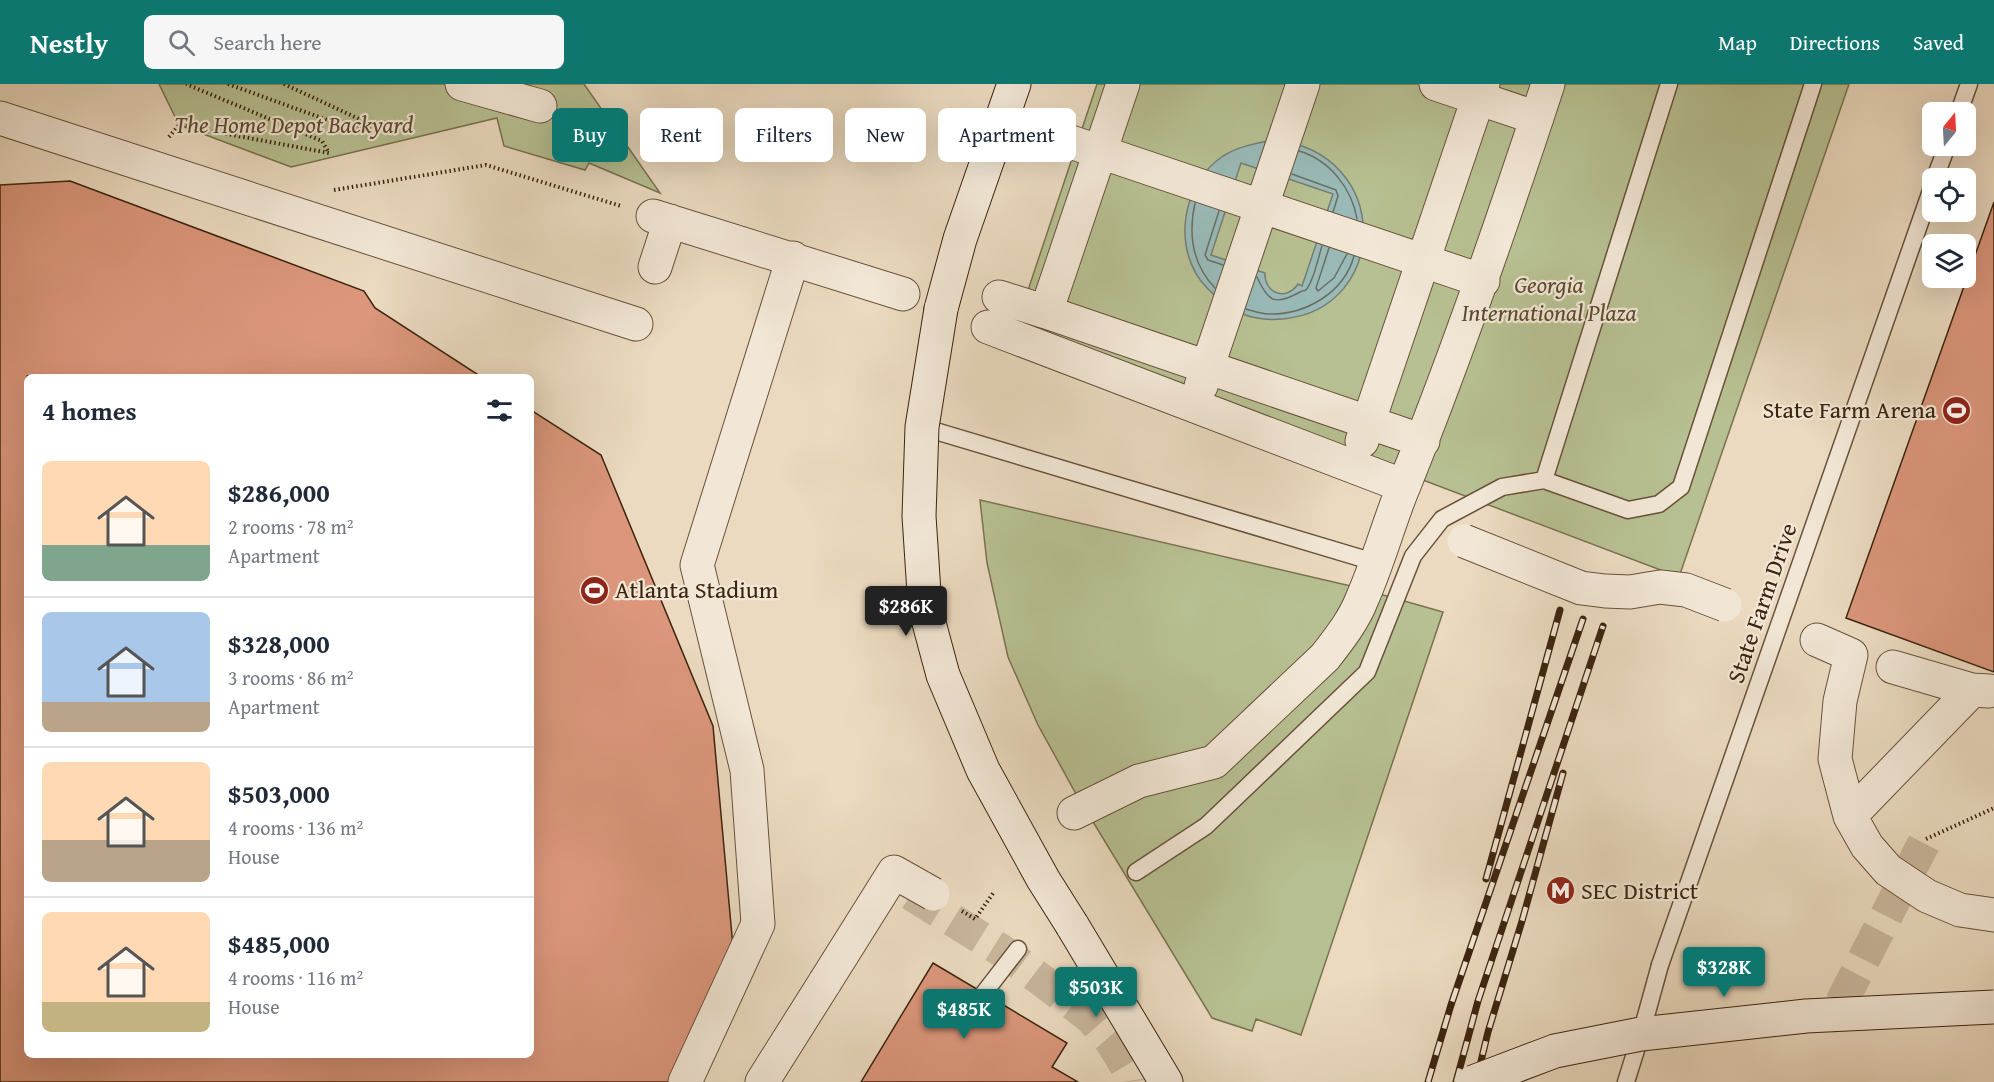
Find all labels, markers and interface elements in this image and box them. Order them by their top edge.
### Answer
search box [144,15,564,69]
text: Nestly [30,22,108,63]
icon: search [165,26,198,59]
text: Search here [213,26,322,58]
text: Map [1718,27,1757,58]
text: Directions [1790,27,1880,58]
text: Saved [1913,27,1964,58]
north arrow [1922,102,1976,156]
map controls [1922,102,1976,288]
park label: The Home Depot Backyard [174,107,414,142]
chip: Buy [552,108,628,162]
chip: Rent [640,108,723,162]
chip: Filters [735,108,833,162]
chip: New [845,108,926,162]
chip: Apartment [938,108,1076,162]
button: locate [1922,168,1976,222]
button: layers [1922,234,1976,288]
park label: Georgia International Plaza [1461,267,1637,330]
text: 4 homes [42,391,137,430]
place label: State Farm Arena [1762,392,1937,427]
icon: filters [483,394,516,427]
sports icon: State Farm Arena [1941,394,1973,426]
text: $286,000 [228,473,330,512]
icon: home [90,485,162,557]
text: 2 rooms · 78 m² [228,512,354,541]
street label: State Farm Drive [1718,518,1805,688]
text: Apartment [228,541,320,570]
place label: Atlanta Stadium [615,572,779,607]
sports icon: Atlanta Stadium [578,574,610,606]
pin: $286K [864,586,948,637]
text: $286K [879,591,933,620]
text: $328,000 [228,624,330,663]
icon: home [90,636,162,708]
text: 3 rooms · 86 m² [228,663,354,692]
text: Apartment [228,692,320,721]
text: $503,000 [228,774,330,813]
icon: home [90,786,162,858]
text: 4 rooms · 136 m² [228,813,363,842]
text: House [228,842,280,871]
place label: SEC District [1581,873,1699,908]
metro station icon: SEC District [1544,875,1576,907]
text: $485,000 [228,924,330,963]
icon: home [90,936,162,1008]
pin: $328K [1682,947,1766,998]
text: $328K [1697,952,1751,981]
text: 4 rooms · 116 m² [228,963,363,992]
pin: $503K [1054,967,1138,1018]
text: $503K [1069,972,1123,1001]
pin: $485K [922,989,1006,1040]
text: House [228,992,280,1021]
text: $485K [937,994,991,1023]

